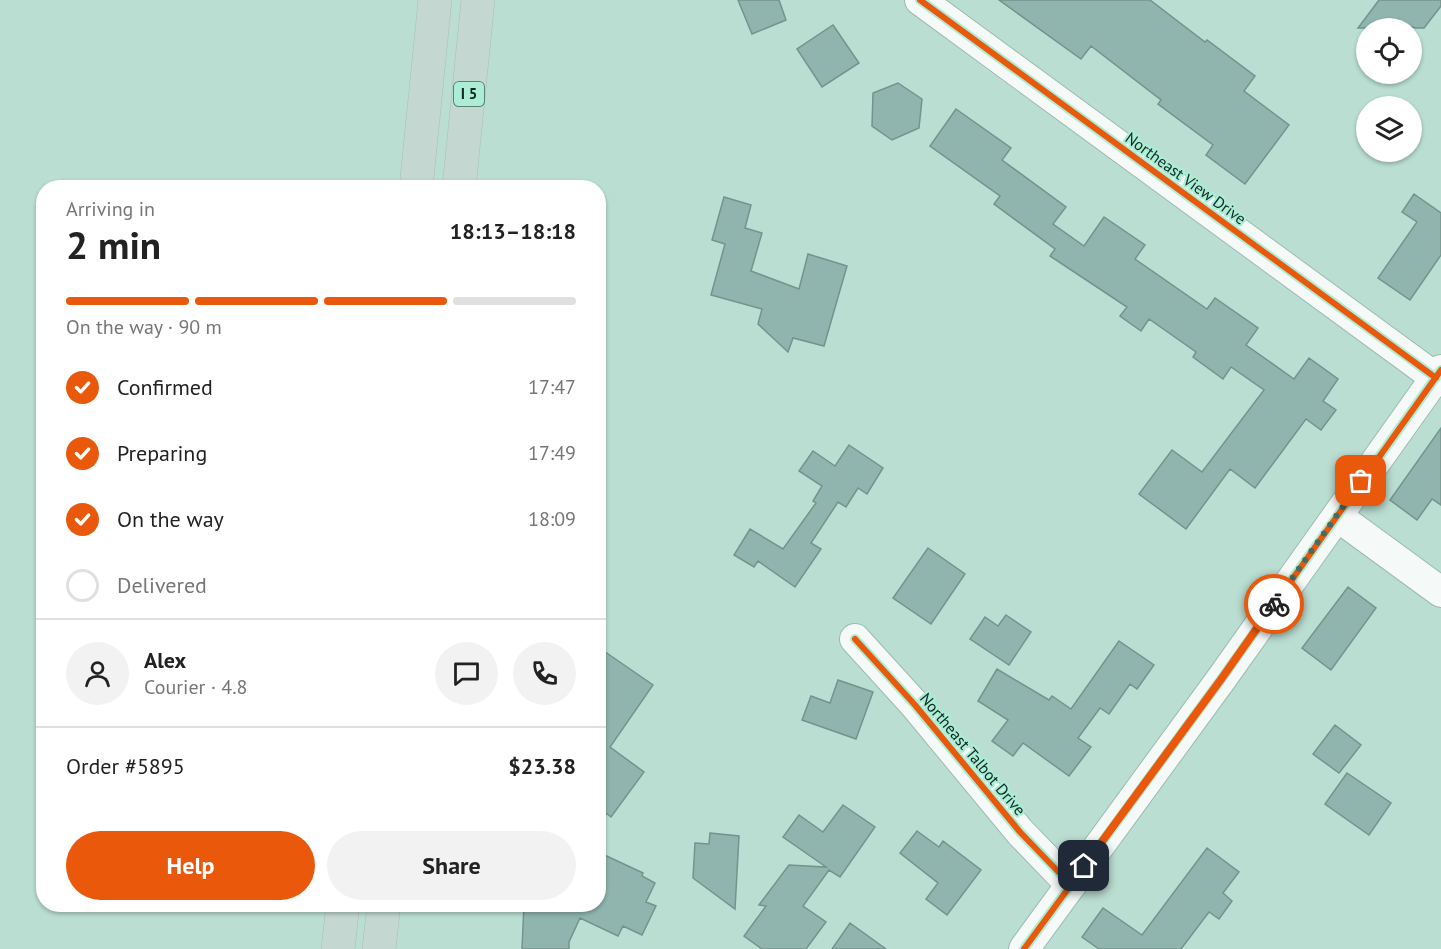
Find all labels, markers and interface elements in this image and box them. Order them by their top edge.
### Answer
map controls [1356,18,1422,162]
button: locate [1356,18,1422,84]
road number: I 5 [454,82,484,106]
button: layers [1356,96,1422,162]
street label: Northeast View Drive [1122,128,1250,228]
text: Arriving in [66,196,155,222]
text: 18:13–18:18 [450,217,576,245]
text: 2 min [66,219,161,270]
text: On the way · 90 m [66,314,222,340]
icon: check [66,371,99,404]
text: Confirmed [117,373,213,401]
text: 17:47 [528,374,576,400]
icon: check [66,437,99,470]
text: Preparing [117,439,207,467]
text: 17:49 [528,440,576,466]
pin [1335,455,1386,506]
icon: bag [1344,464,1377,497]
icon: check [66,503,99,536]
text: On the way [117,505,224,533]
text: 18:09 [528,506,576,532]
text: Delivered [117,571,207,599]
courier [1244,574,1304,634]
icon: bike [1258,588,1291,621]
button: person [66,642,129,705]
button: chat [435,642,498,705]
button: phone [513,642,576,705]
text: Alex [144,646,186,674]
text: Courier · 4.8 [144,674,247,700]
street label: Northeast Talbot Drive [916,689,1030,819]
text: Order #5895 [66,752,185,780]
text: $23.38 [508,752,576,780]
button: Help [66,831,315,900]
button: Share [327,831,576,900]
pin [1058,840,1109,891]
icon: home [1067,849,1100,882]

